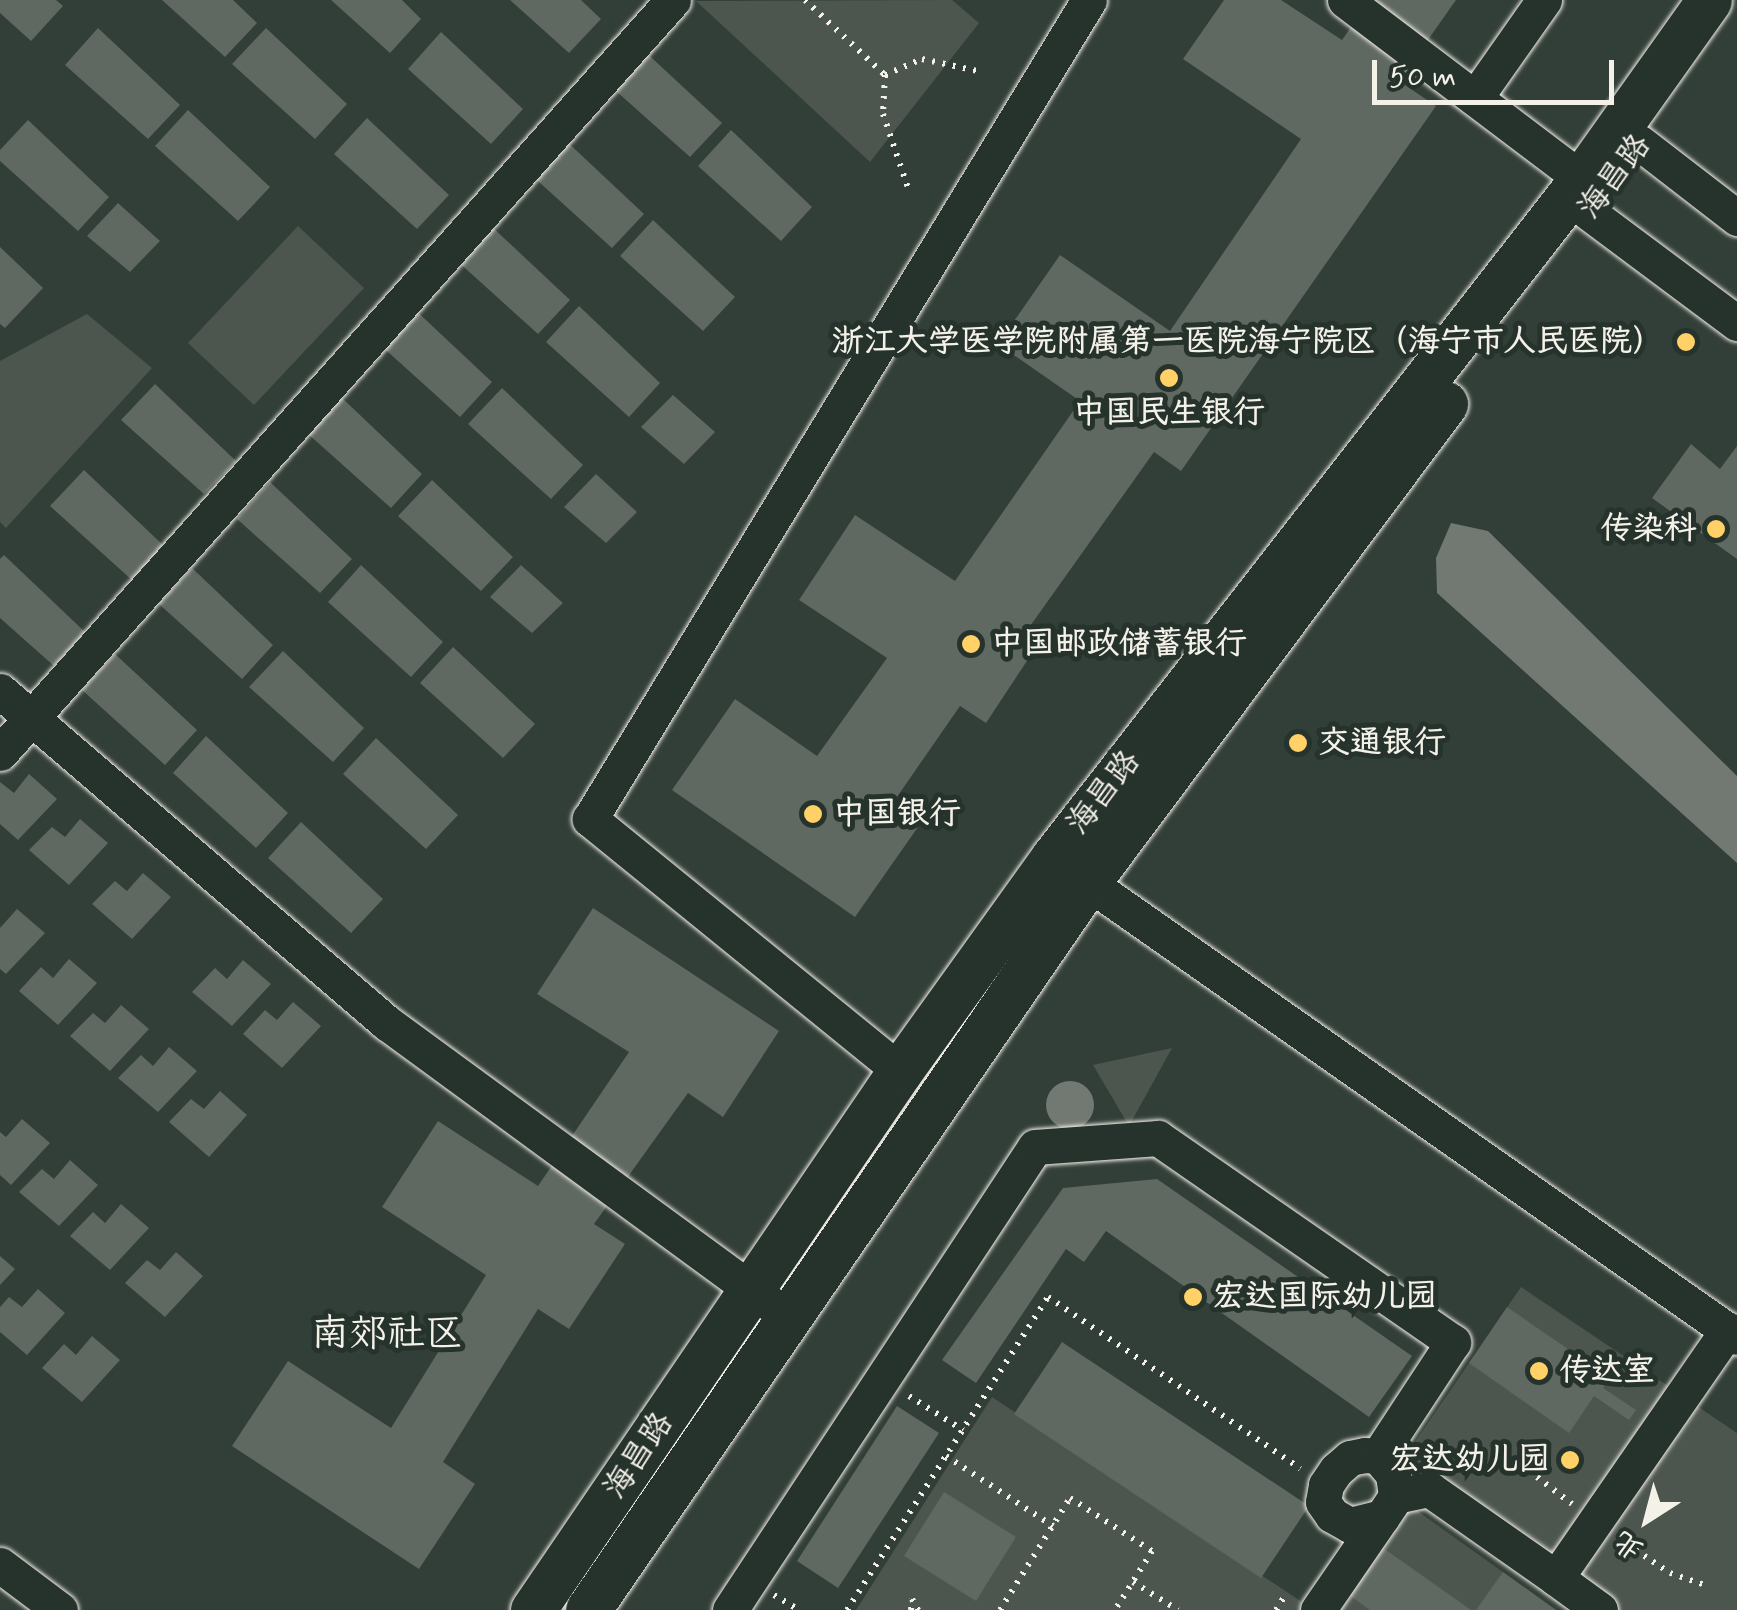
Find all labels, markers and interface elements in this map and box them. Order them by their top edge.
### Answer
scale bar [1377,40,1620,102]
text: 50 m [1389,58,1456,97]
street label: 海昌路 [1571,127,1659,227]
place label: 浙江大学医学院附属第一医院海宁院区（海宁市人民医院） [832,323,1664,361]
marker: 浙江大学医学院附属第一医院海宁院区（海宁市人民医院） [1673,329,1699,355]
marker: 中国民生银行 [1158,367,1180,389]
place label: 中国民生银行 [1073,394,1265,432]
place label: 传染科 [1600,510,1696,548]
marker: 传染科 [1705,518,1727,540]
place label: 中国邮政储蓄银行 [991,625,1247,663]
marker: 中国邮政储蓄银行 [960,633,982,655]
place label: 交通银行 [1318,724,1446,762]
marker: 交通银行 [1287,732,1309,754]
street label: 海昌路 [1059,743,1149,843]
place label: 中国银行 [833,795,961,833]
marker: 中国银行 [802,803,824,825]
place label: 宏达国际幼儿园 [1213,1278,1437,1316]
marker: 宏达国际幼儿园 [1182,1286,1204,1308]
district label: 南郊社区 [311,1312,463,1358]
place label: 传达室 [1559,1352,1655,1390]
marker: 传达室 [1528,1360,1550,1382]
street label: 海昌路 [596,1405,682,1507]
place label: 宏达幼儿园 [1390,1441,1550,1479]
marker: 宏达幼儿园 [1559,1449,1581,1471]
north arrow [1597,1470,1697,1570]
text: 北 [1607,1521,1651,1568]

